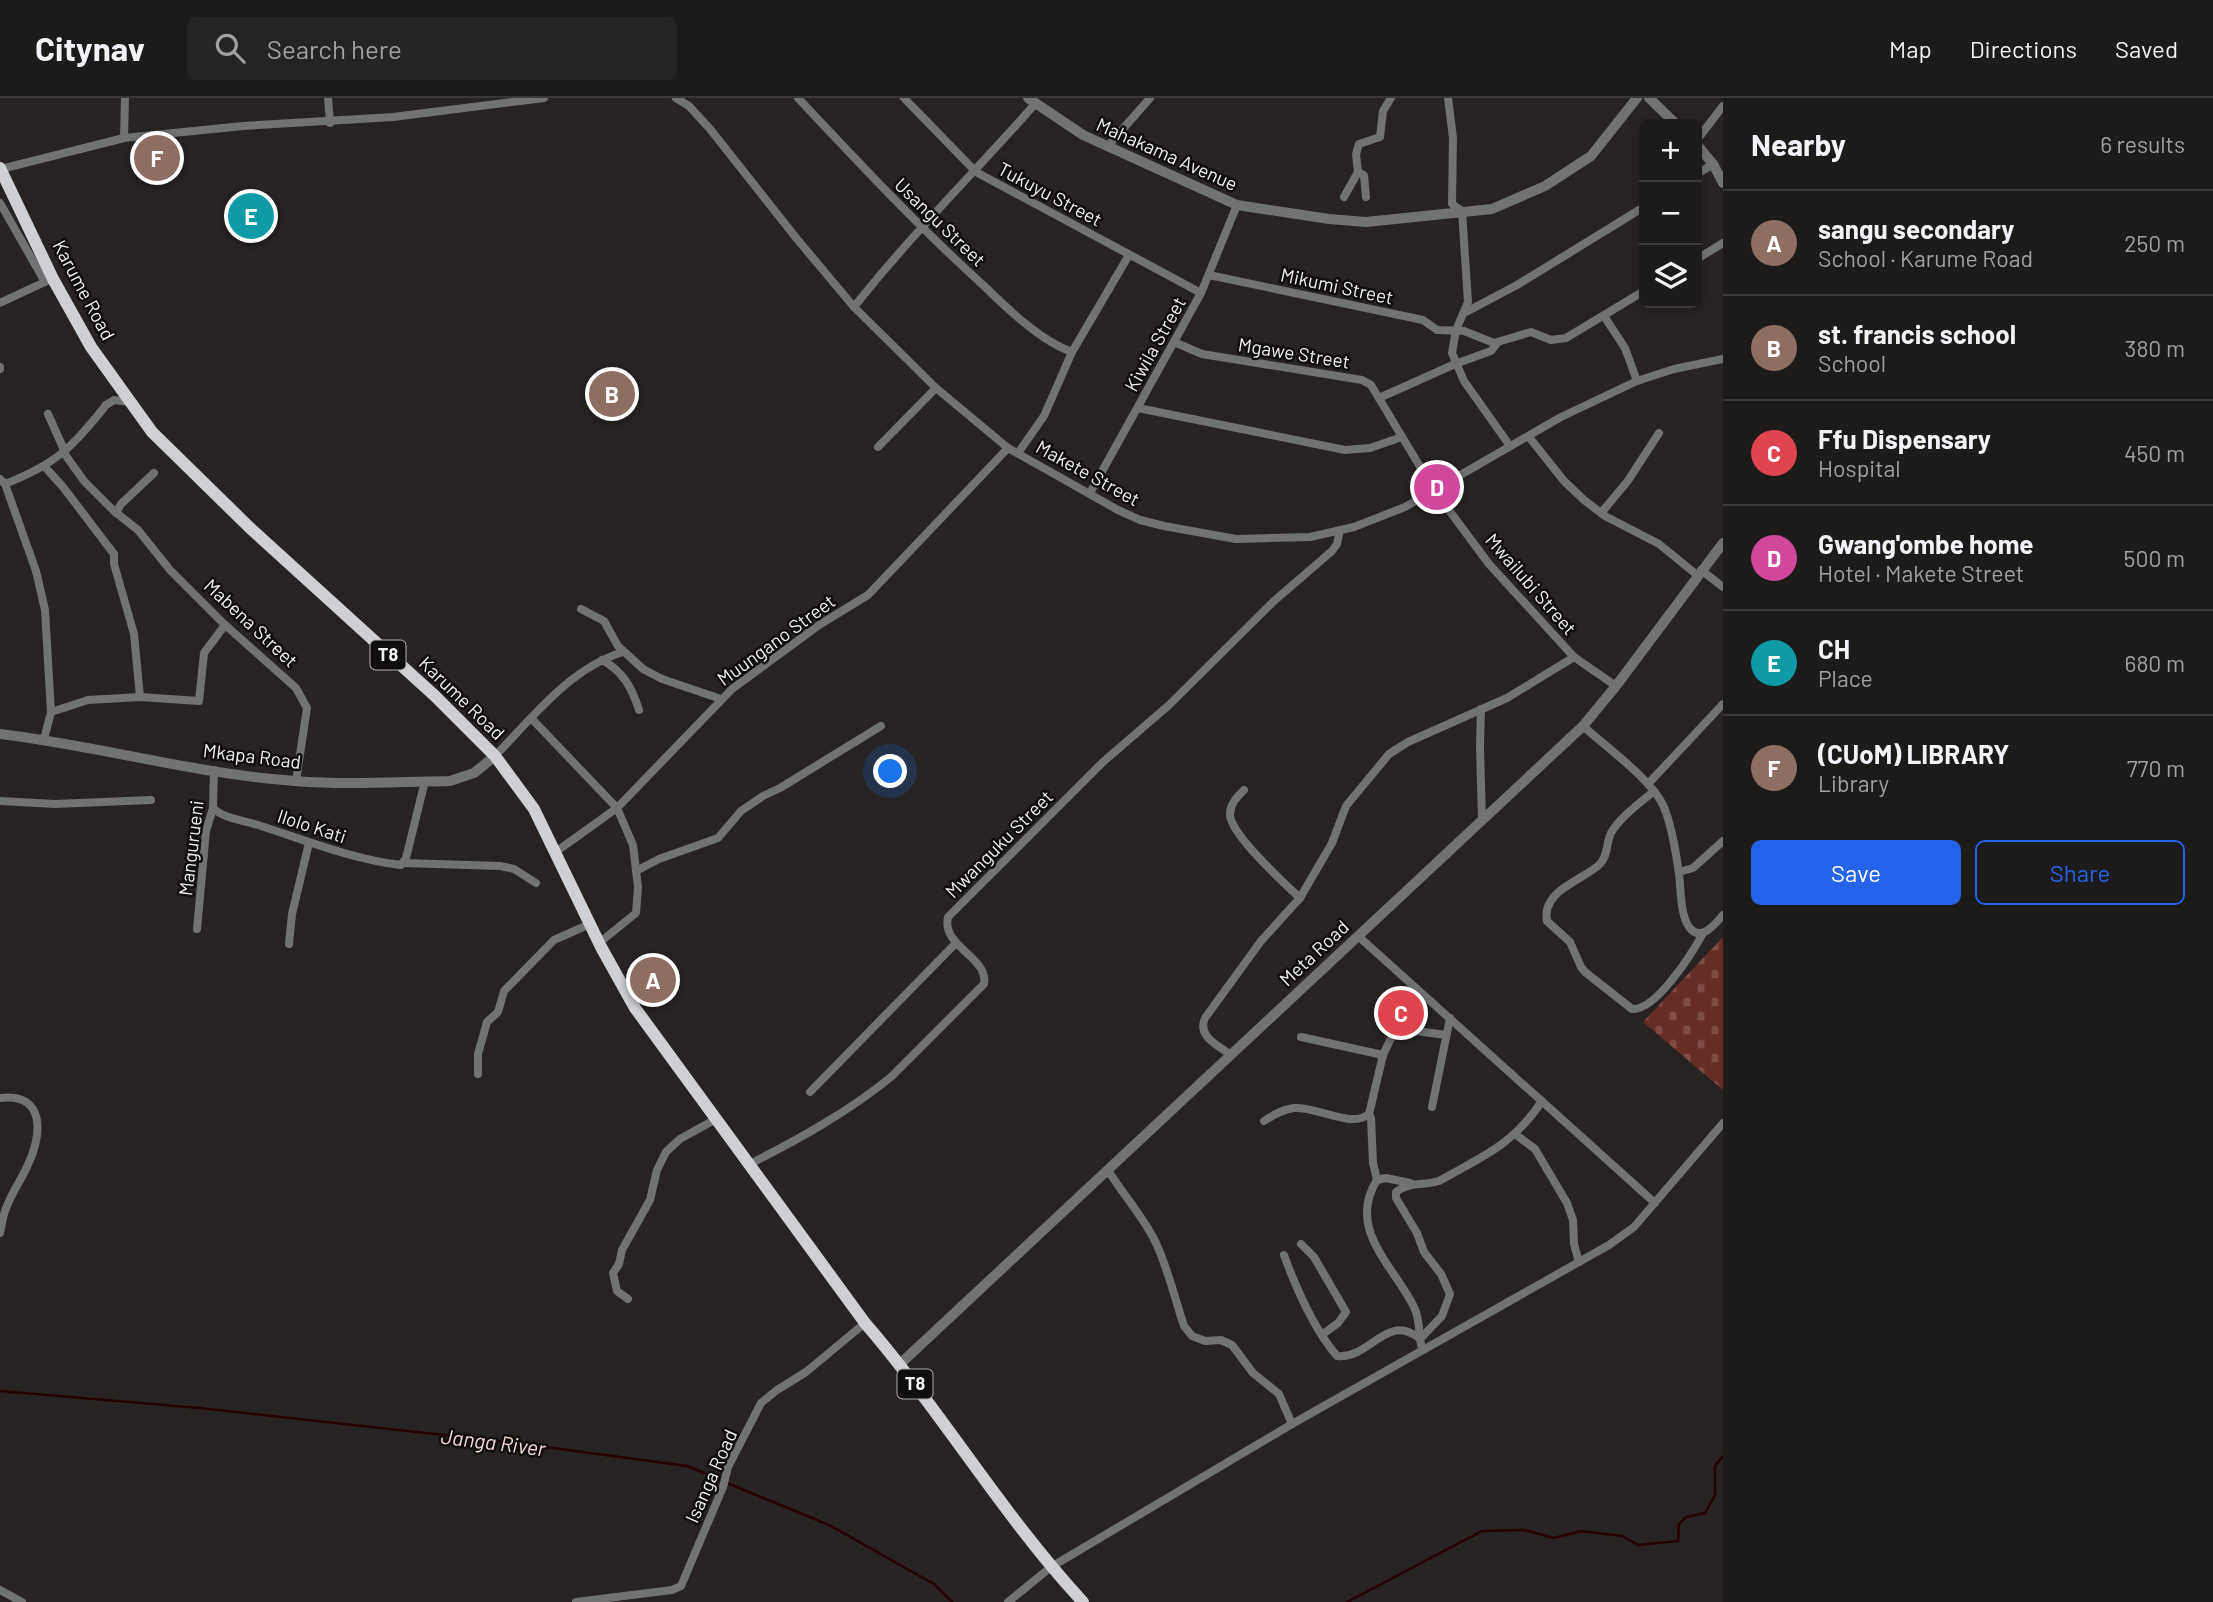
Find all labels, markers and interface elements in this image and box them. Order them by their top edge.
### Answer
search box [187,17,677,80]
text: Citynav [35,28,145,68]
icon: search [211,29,249,67]
text: Search here [267,33,402,64]
text: Map [1889,34,1932,63]
text: Directions [1970,34,2077,63]
text: Saved [2115,34,2178,63]
street label: Mahakama Avenue [1093,112,1241,195]
map controls [1639,119,1702,308]
button: + [1639,119,1702,182]
text: Nearby [1751,126,1846,162]
text: 6 results [2100,130,2185,158]
pin: F [134,132,180,184]
street label: Tukuyu Street [994,157,1106,231]
street label: Usangu Street [890,173,991,271]
button: − [1639,182,1702,245]
pin: E [228,190,274,242]
text: sangu secondary [1818,213,2014,244]
text: A [1766,229,1782,257]
text: 250 m [2124,229,2185,257]
street label: Karume Road [48,236,120,344]
text: School · Karume Road [1818,244,2033,272]
button: layers [1639,245,1702,308]
street label: Mikumi Street [1279,262,1395,309]
street label: Kiwila Street [1119,292,1190,395]
text: st. francis school [1818,318,2016,349]
street label: Mgawe Street [1237,332,1351,373]
text: B [1767,334,1781,362]
text: 380 m [2125,334,2185,362]
text: School [1818,349,1886,377]
pin: B [589,368,635,420]
text: Ffu Dispensary [1818,423,1991,454]
street label: Makete Street [1032,435,1144,510]
text: C [1767,439,1781,467]
text: 450 m [2124,439,2185,467]
text: Hospital [1818,454,1901,482]
pin: D [1414,461,1460,513]
street label: Mwailubi Street [1481,528,1582,639]
text: Gwang'ombe home [1818,528,2034,559]
text: D [1767,544,1781,572]
text: 500 m [2124,544,2185,572]
text: Hotel · Makete Street [1818,559,2024,587]
street label: Mabena Street [200,574,303,672]
street label: Muungano Street [712,589,839,690]
text: CH [1818,633,1850,664]
road number: T8 [370,640,406,670]
text: E [1767,649,1781,677]
text: 680 m [2125,649,2185,677]
street label: Karume Road [415,651,510,744]
text: Place [1818,664,1873,692]
street label: Mkapa Road [202,738,302,773]
text: (CUoM) LIBRARY [1818,738,2009,769]
your location [873,754,907,788]
text: F [1768,754,1780,782]
text: 770 m [2127,754,2185,782]
text: Library [1818,769,1889,797]
street label: Mwanguku Street [940,785,1057,902]
street label: Mangurueni [173,799,208,897]
street label: Ilolo Kati [275,804,350,847]
button: Save [1751,840,1961,905]
button: Share [1975,840,2185,905]
street label: Meta Road [1274,915,1353,990]
pin: A [630,954,676,1006]
pin: C [1378,987,1424,1039]
road number: T8 [898,1370,932,1399]
water label: Janga River [439,1423,547,1460]
street label: Isanga Road [680,1426,741,1526]

